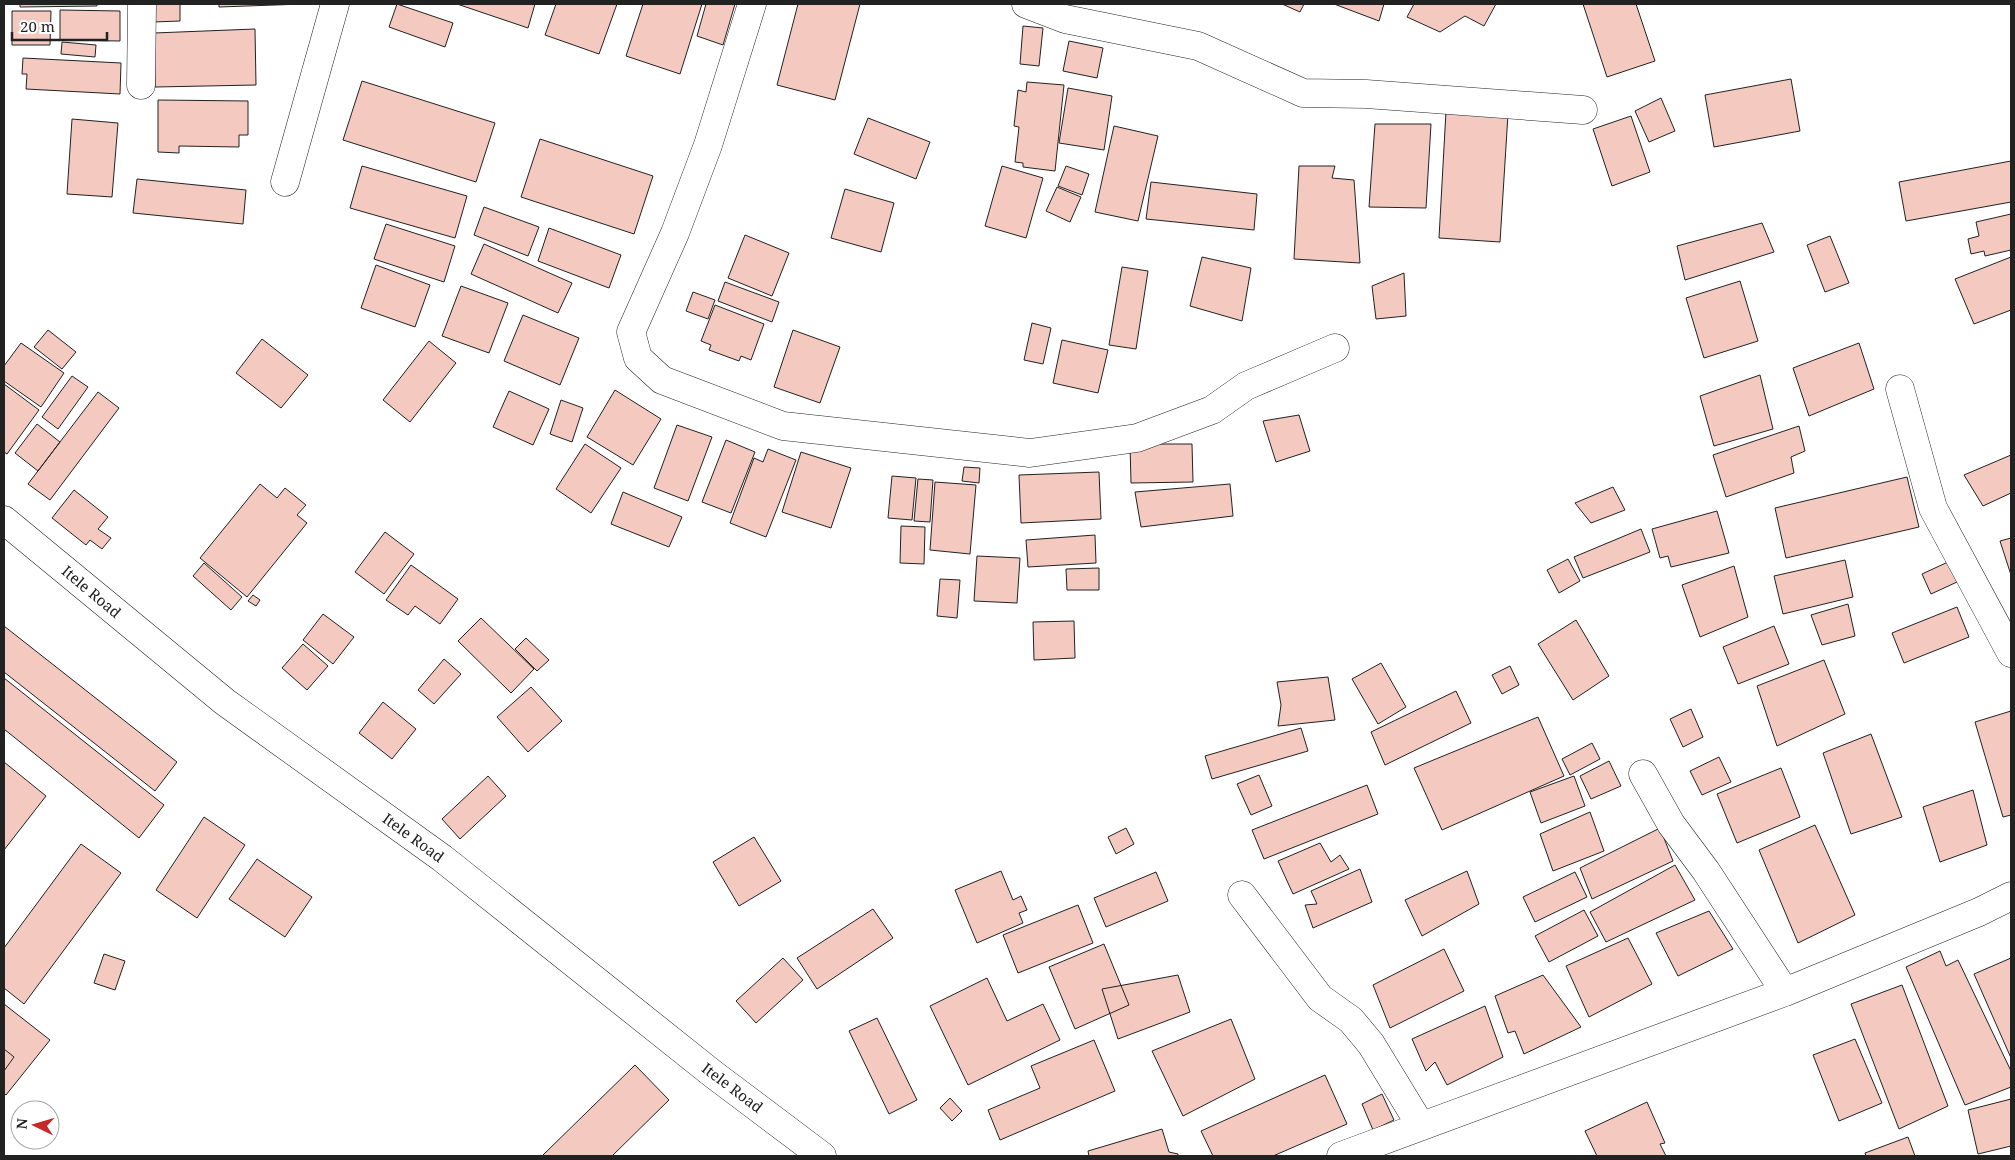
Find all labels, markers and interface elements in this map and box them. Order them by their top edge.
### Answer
scale bar [12,10,108,42]
text: 20 m [20,16,55,36]
street label: Itele Road [58,561,125,622]
street label: Itele Road [379,808,448,866]
street label: Itele Road [698,1058,767,1117]
north arrow [10,1100,60,1150]
text: N [12,1117,31,1130]

